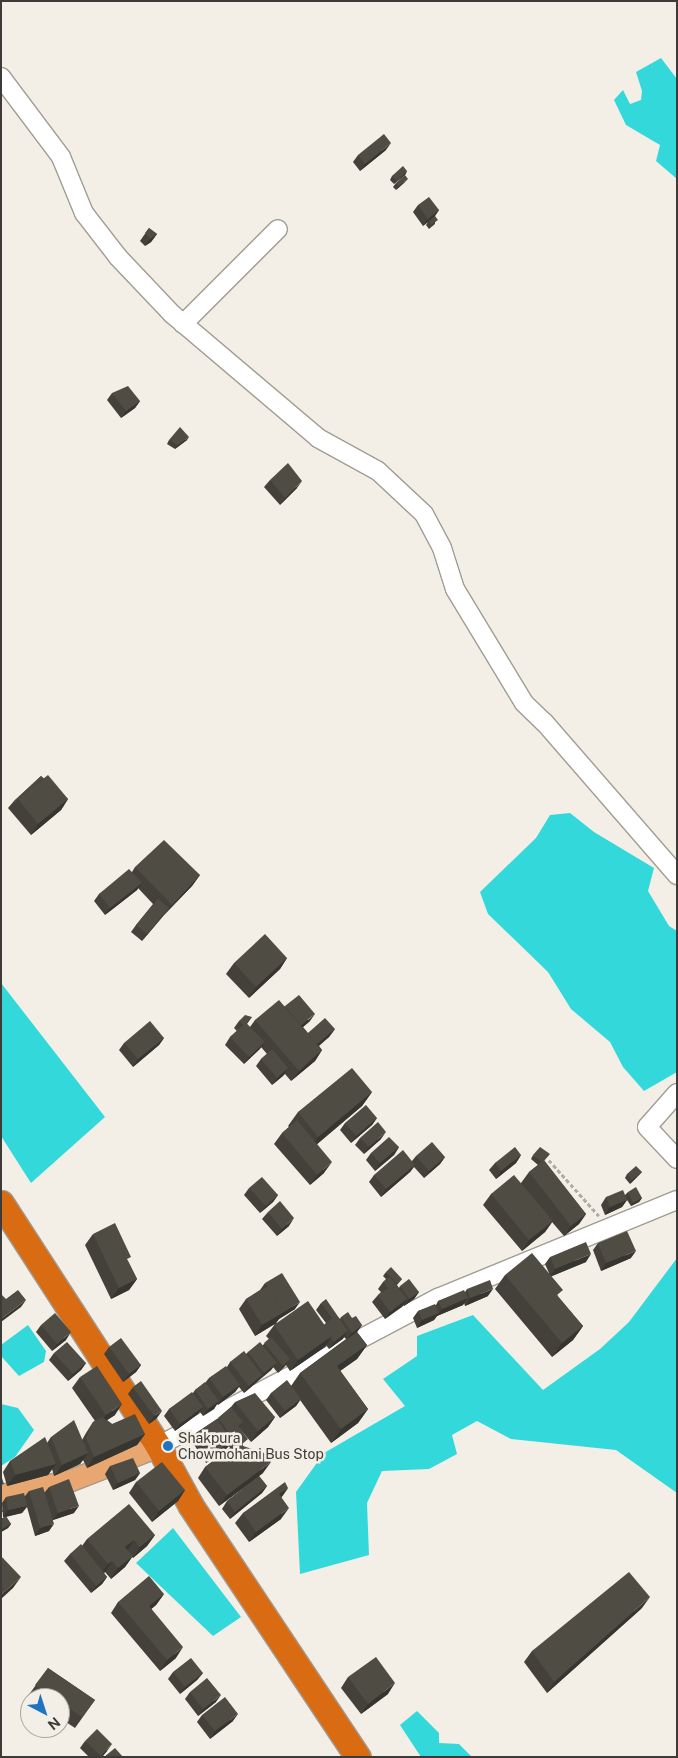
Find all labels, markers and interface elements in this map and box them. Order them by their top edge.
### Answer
place label: Shakpura Chowmohani Bus Stop [178,1430,324,1462]
marker: Shakpura Chowmohani Bus Stop [162,1440,174,1452]
north arrow [20,1688,70,1738]
text: N [45,1714,63,1733]

